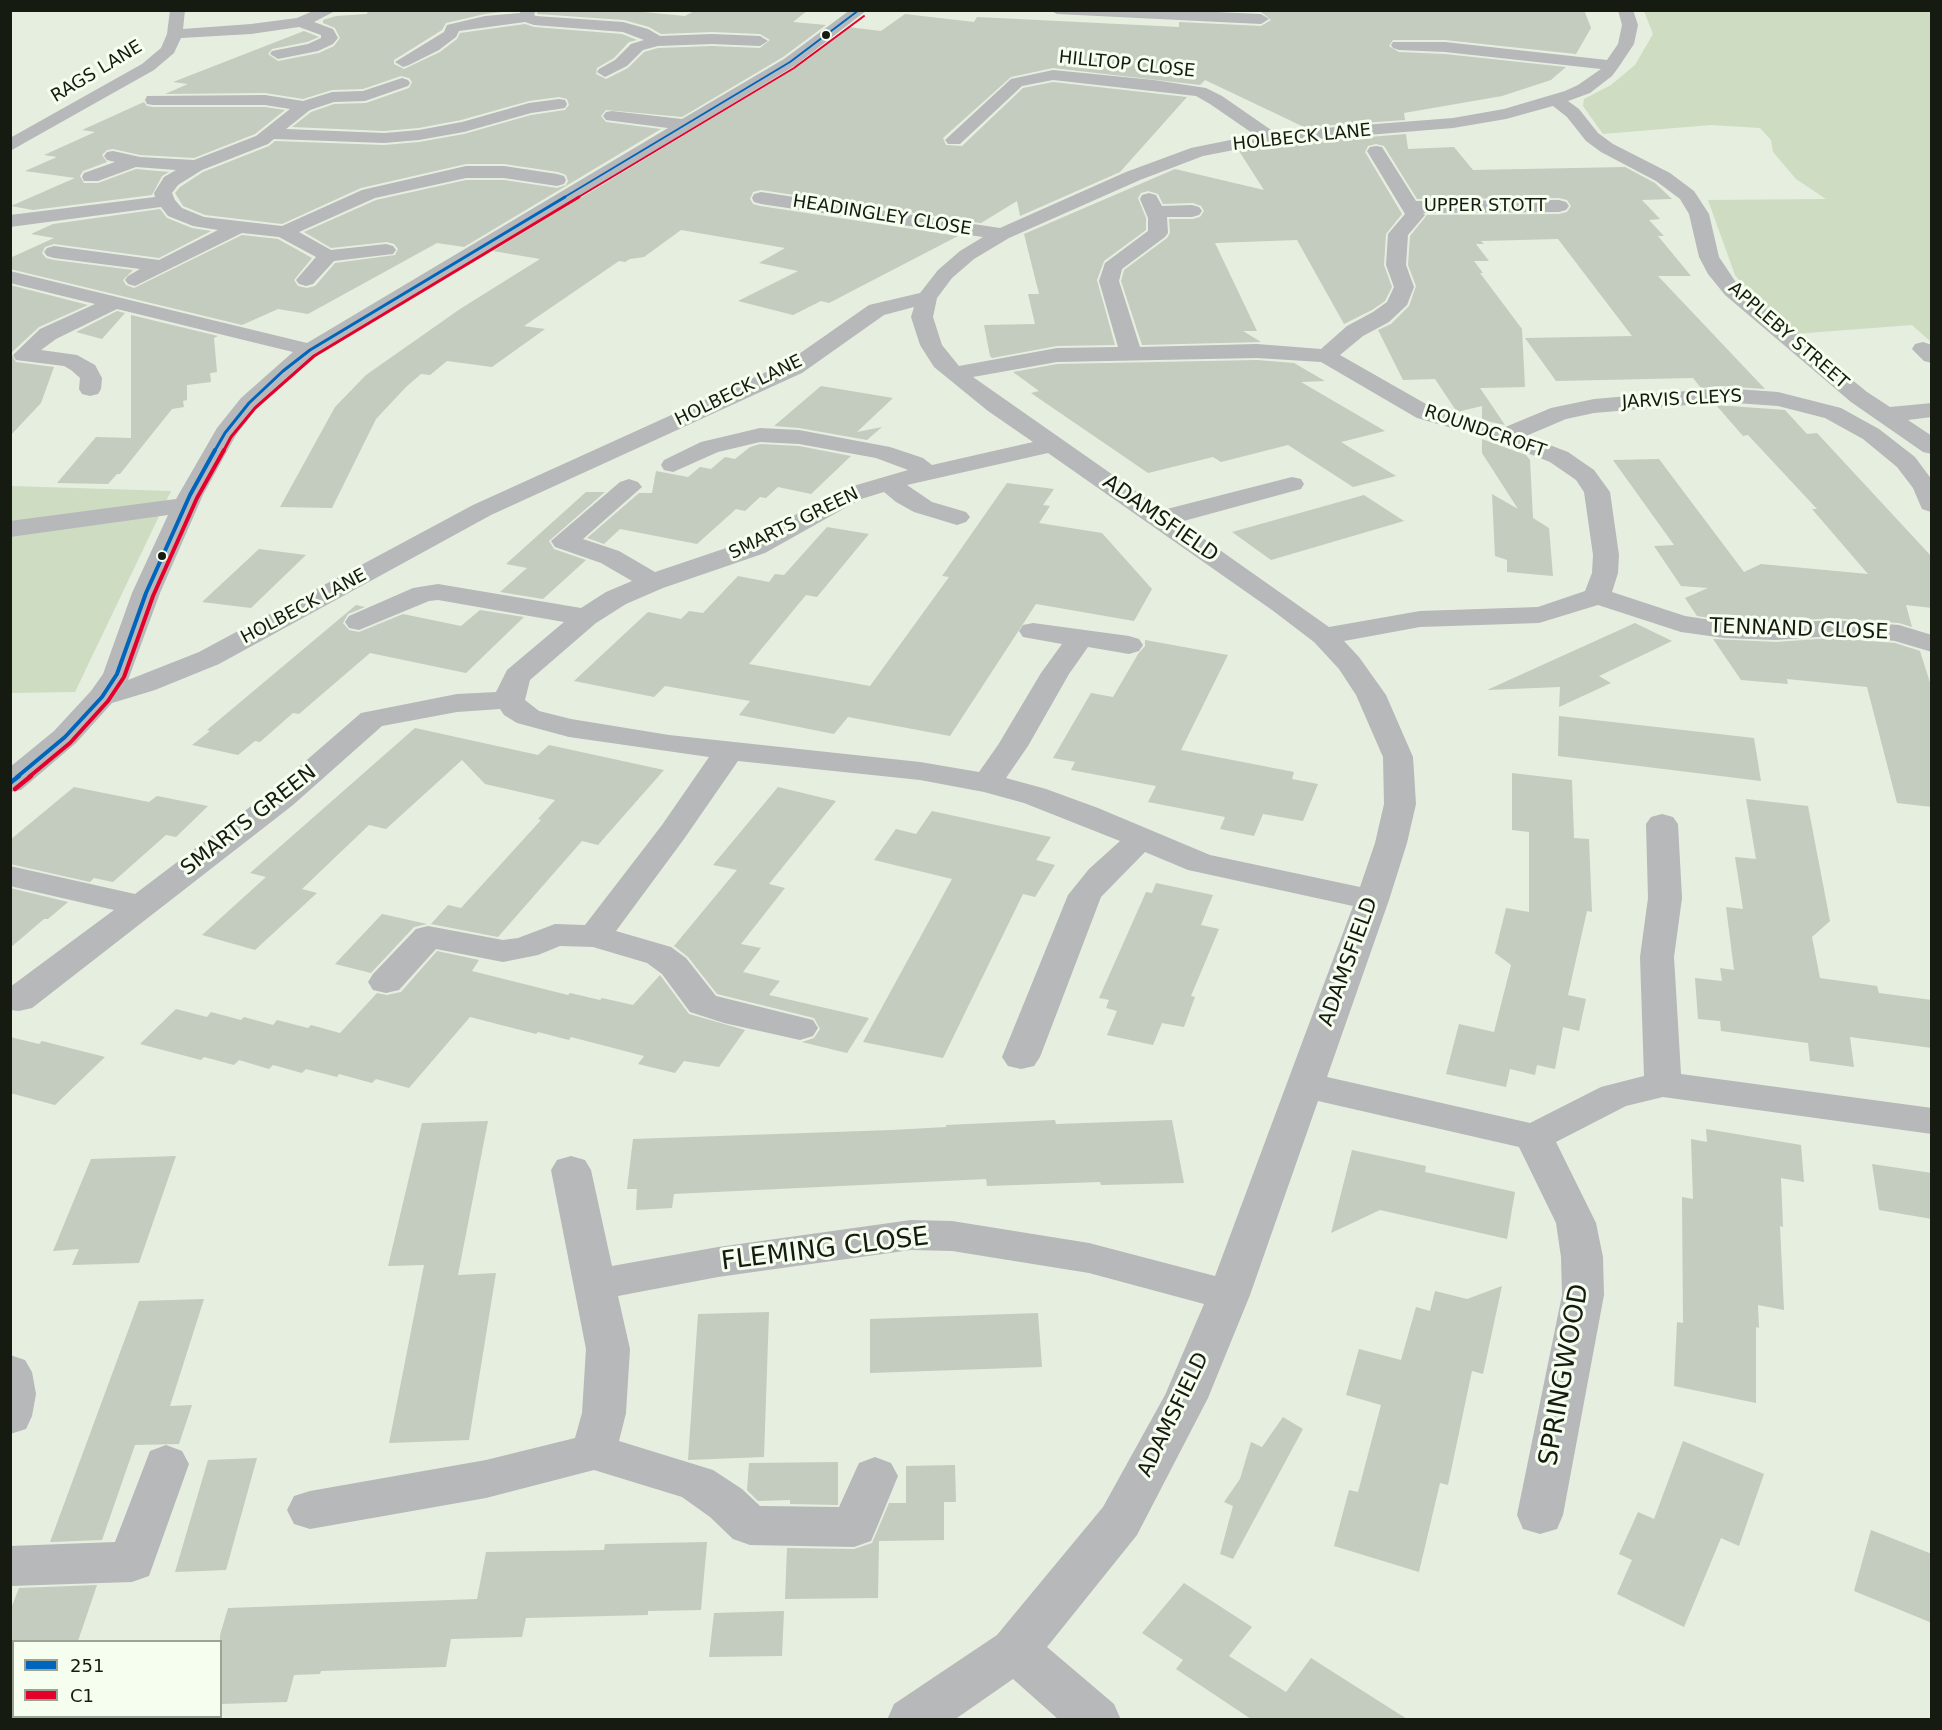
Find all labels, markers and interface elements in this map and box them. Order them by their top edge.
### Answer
unlabelled marker [820,29,832,41]
street label: RAGS LANE [48,36,146,108]
street label: HILLTOP CLOSE [1058,47,1196,83]
street label: HOLBECK LANE [1232,120,1372,156]
street label: HEADINGLEY CLOSE [791,191,973,241]
street label: UPPER STOTT [1424,195,1546,217]
street label: APPLEBY STREET [1723,278,1853,394]
street label: HOLBECK LANE [672,351,806,431]
street label: JARVIS CLEYS [1622,386,1742,414]
street label: ROUNDCROFT [1421,401,1549,463]
street label: ADAMSFIELD [1097,470,1223,568]
street label: SMARTS GREEN [726,483,862,565]
unlabelled marker [156,550,168,562]
street label: HOLBECK LANE [238,565,370,649]
street label: TENNAND CLOSE [1709,614,1889,646]
street label: SMARTS GREEN [176,760,322,882]
street label: ADAMSFIELD [1314,894,1384,1030]
street label: FLEMING CLOSE [719,1222,931,1278]
street label: SPRINGWOOD [1534,1282,1596,1468]
street label: ADAMSFIELD [1133,1349,1215,1481]
legend [12,1640,222,1718]
text: 251 [70,1655,104,1676]
text: C1 [70,1685,94,1706]

